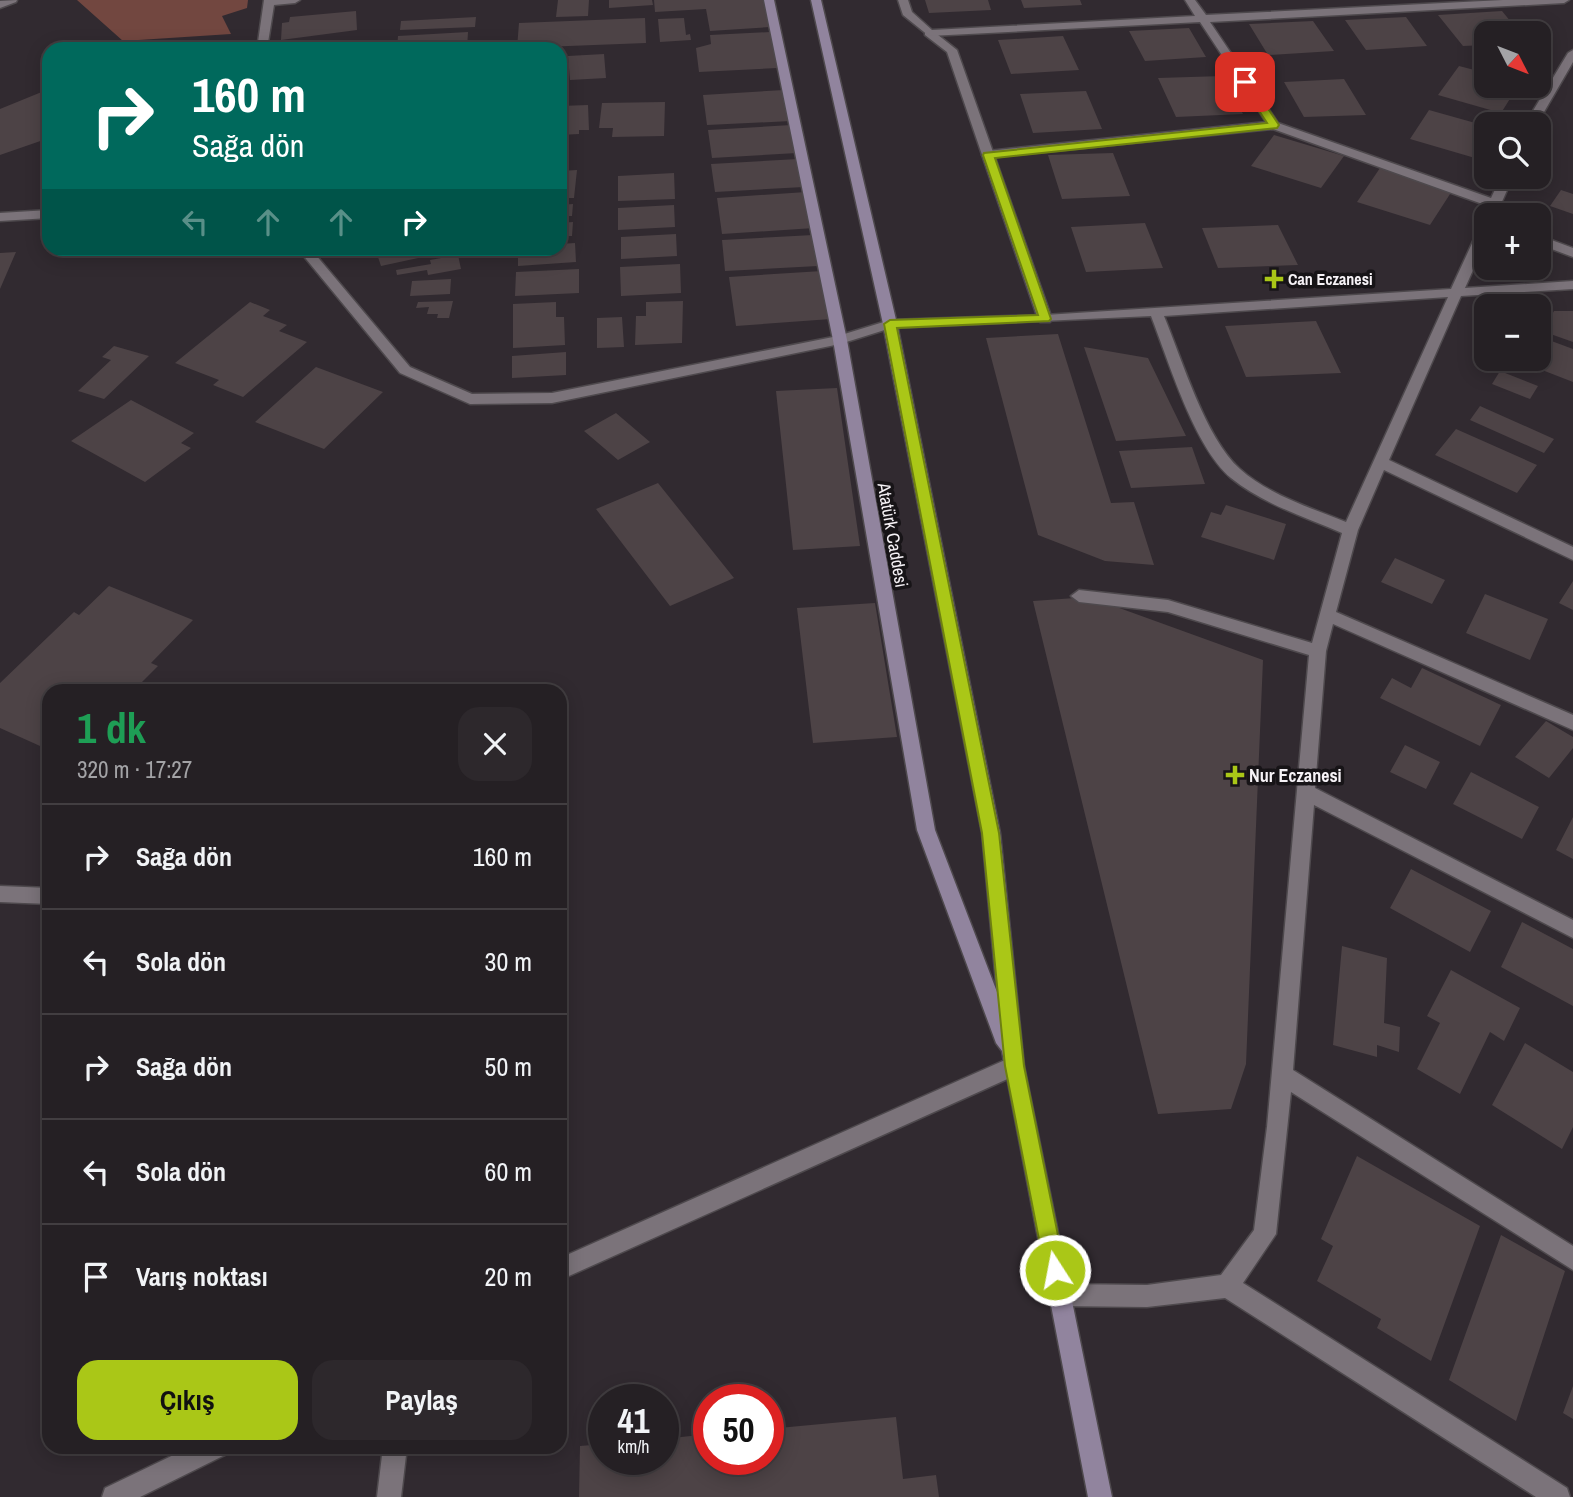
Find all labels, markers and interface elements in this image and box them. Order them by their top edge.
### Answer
north arrow [1474,21,1550,98]
map controls [1474,21,1551,371]
pin [1215,52,1275,112]
text: 160 m [192,61,306,127]
icon: arrive [1226,63,1264,101]
icon: right [77,70,168,161]
button: search [1474,112,1551,189]
text: Sağa dön [192,124,304,167]
icon: left [176,203,214,241]
icon: ahead [249,203,287,241]
icon: ahead [322,203,360,241]
icon: right [395,203,433,241]
button: + [1474,203,1551,280]
place label: Can Eczanesi [1288,268,1373,290]
marker: Can Eczanesi [1266,271,1282,287]
button: − [1474,294,1551,371]
street label: Atatürk Caddesi [871,480,914,589]
text: 1 dk [77,700,146,756]
button: close [458,707,532,781]
text: 320 m · 17:27 [77,754,192,785]
place label: Nur Eczanesi [1249,763,1342,788]
marker: Nur Eczanesi [1227,767,1243,783]
icon: right [77,838,115,876]
text: Sağa dön [136,839,232,874]
text: 160 m [473,839,532,874]
icon: left [77,943,115,981]
text: Sola dön [136,944,226,979]
text: 30 m [485,944,532,979]
icon: right [77,1048,115,1086]
text: Sağa dön [136,1049,232,1084]
text: 50 m [485,1049,532,1084]
icon: left [77,1153,115,1191]
text: Sola dön [136,1154,226,1189]
text: 60 m [485,1154,532,1189]
position arrow [1018,1233,1092,1307]
icon: arrive [77,1258,115,1296]
text: Varış noktası [136,1259,268,1294]
text: 20 m [485,1259,532,1294]
button: Çıkış [77,1360,298,1440]
button: Paylaş [312,1360,532,1440]
speed limit sign: 50 [693,1384,784,1475]
text: 41 [618,1397,649,1444]
text: km/h [618,1434,650,1459]

